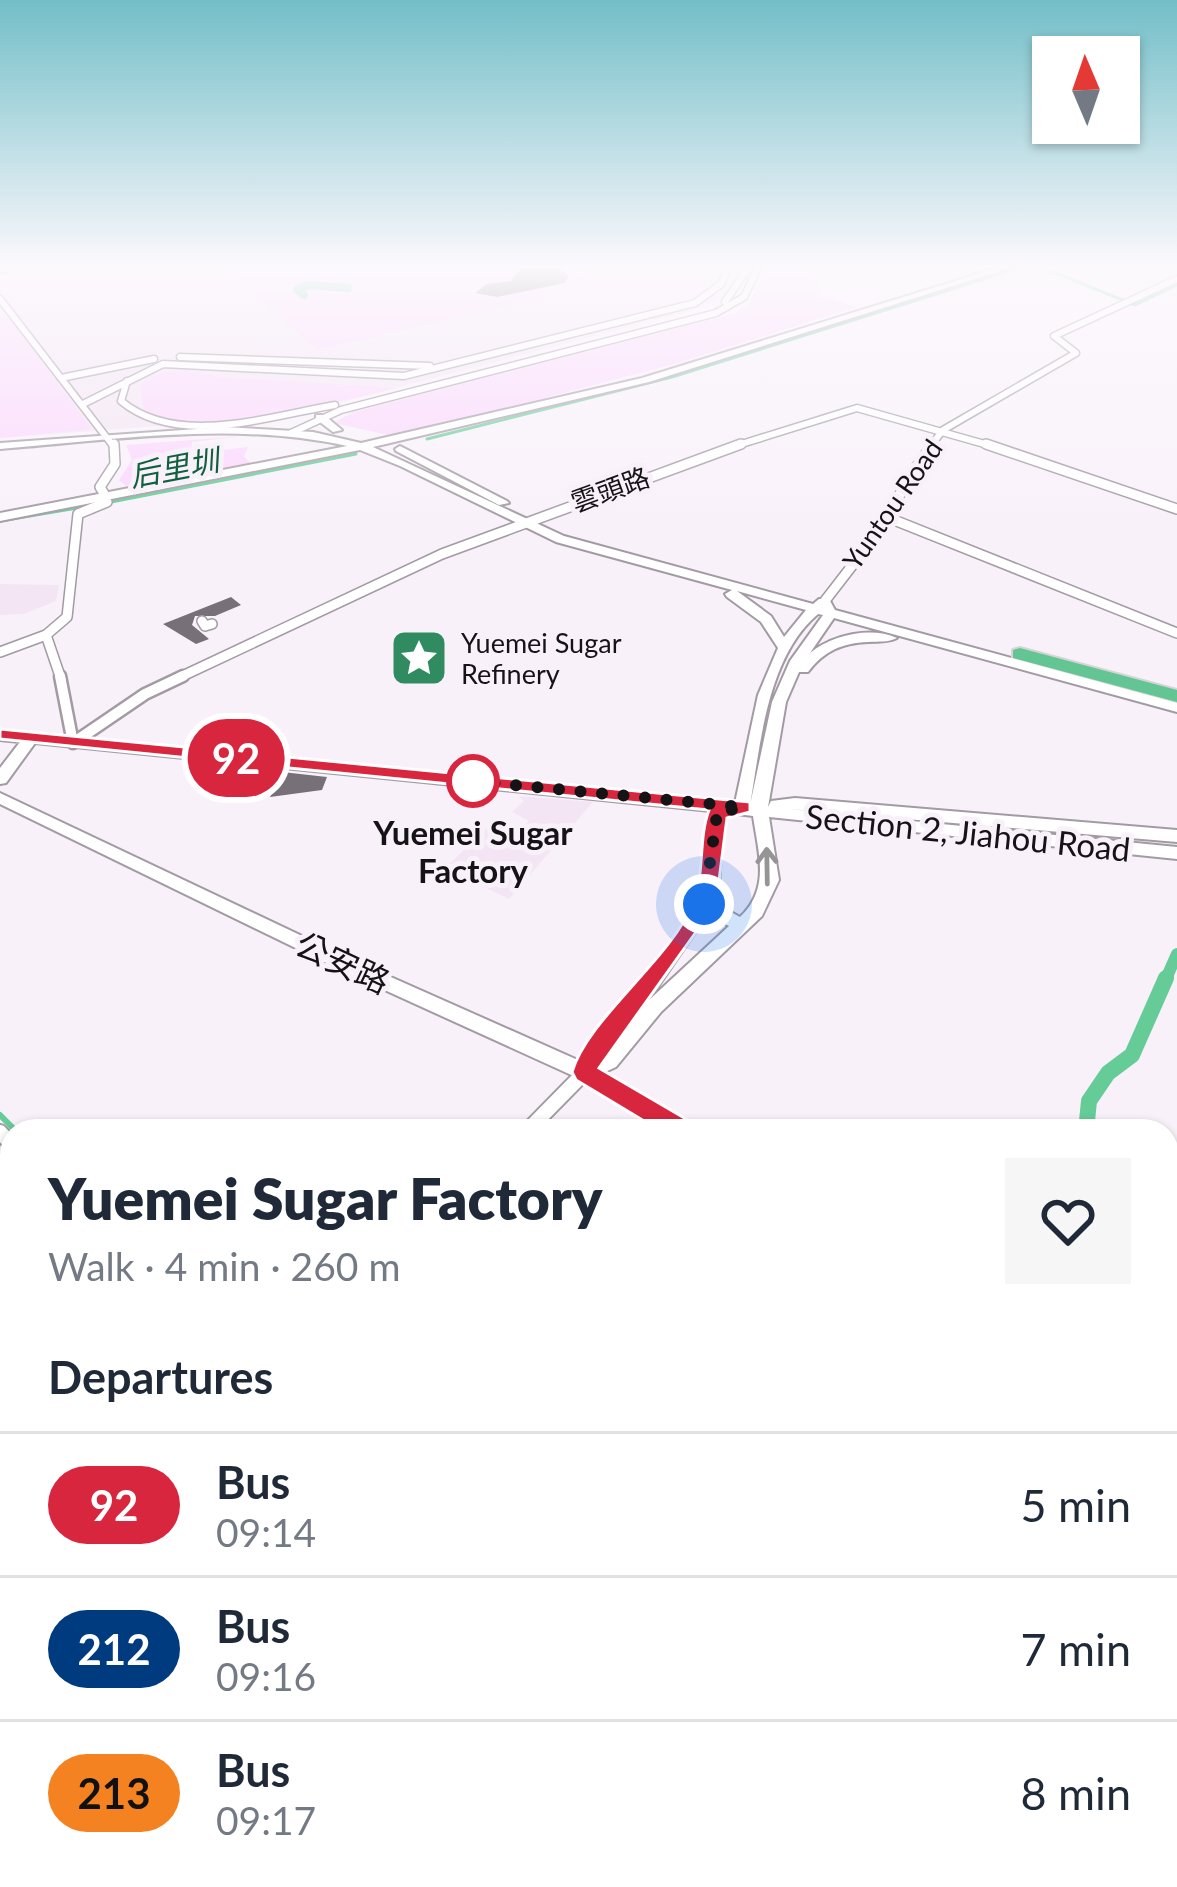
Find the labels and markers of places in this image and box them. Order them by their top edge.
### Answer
place label: Yuemei Sugar Refinery [461,626,622,690]
place icon: Yuemei Sugar Refinery [388,627,450,689]
marker: Yuemei Sugar Factory [448,756,498,806]
place label: Yuemei Sugar Factory [372,812,573,890]

